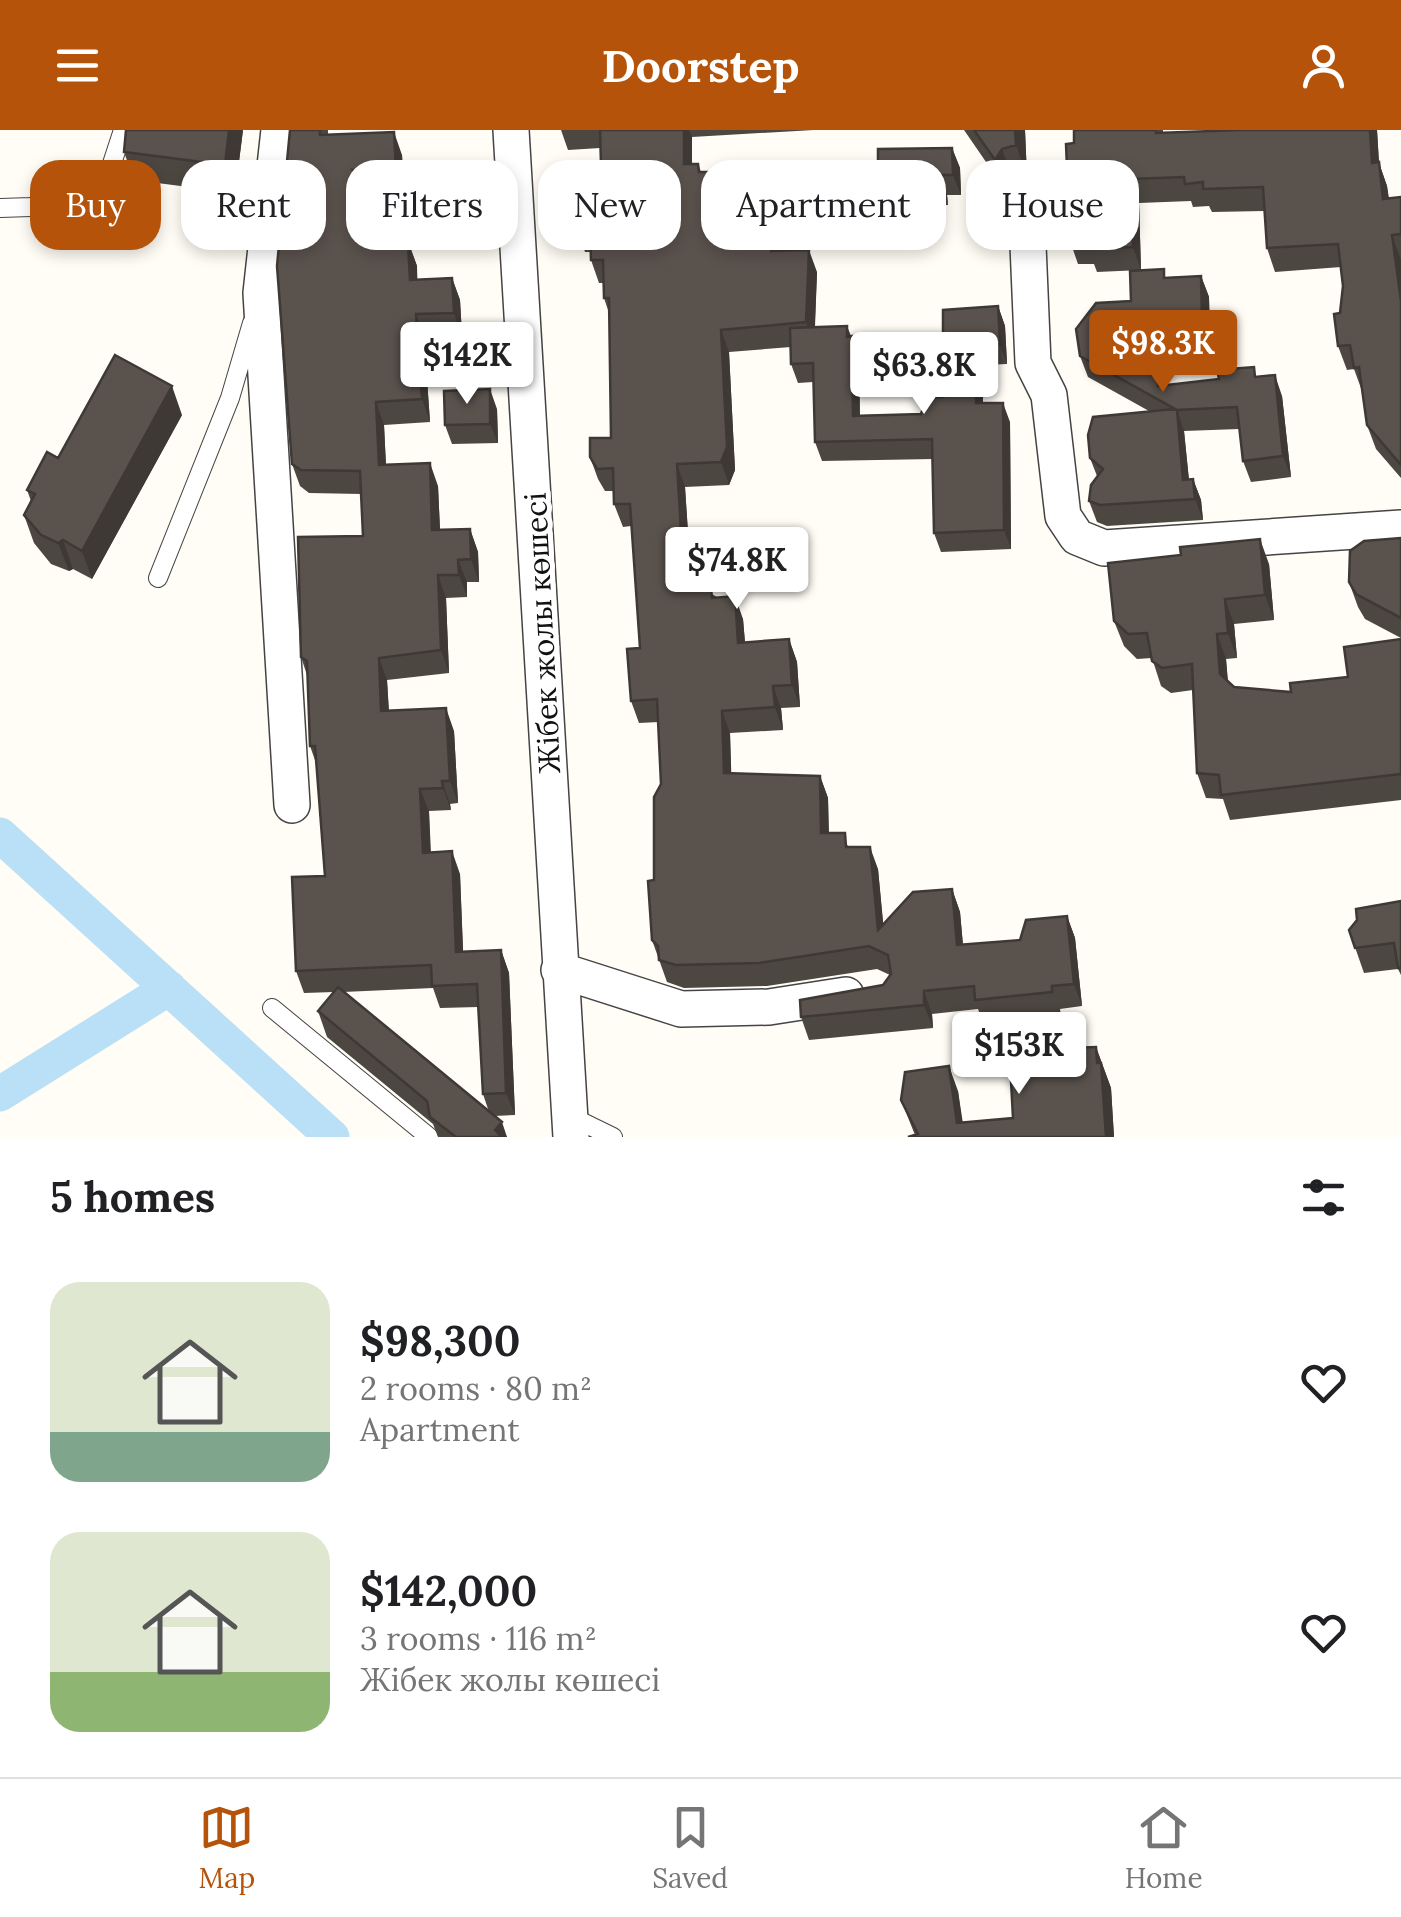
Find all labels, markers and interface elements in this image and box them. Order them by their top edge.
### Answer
text: Doorstep [601,37,800,94]
icon: menu [50,38,105,93]
icon: person [1296,38,1351,93]
chip: Buy [30,160,161,250]
chip: Rent [181,160,326,250]
chip: Filters [346,160,518,250]
chip: New [538,160,681,250]
chip: Apartment [701,160,946,250]
chip: House [966,160,1139,250]
pin: $98.3K [1082,310,1244,395]
pin: $142K [397,322,537,407]
text: $98.3K [1111,322,1215,363]
pin: $63.8K [843,332,1005,417]
text: $142K [422,334,512,375]
text: $63.8K [872,344,976,385]
street label: Жібек жолы көшесі [516,492,568,775]
pin: $74.8K [656,527,818,612]
text: $74.8K [687,539,787,580]
pin: $153K [949,1012,1089,1097]
text: $153K [974,1024,1064,1065]
text: 5 homes [50,1170,215,1224]
icon: filters [1296,1170,1351,1225]
text: $98,300 [360,1314,520,1368]
icon: home [130,1322,250,1442]
icon: heart [1296,1355,1351,1410]
text: 2 rooms · 80 m² [360,1368,592,1409]
text: Apartment [360,1409,520,1450]
text: $142,000 [360,1564,537,1618]
icon: home [130,1572,250,1692]
icon: heart [1296,1605,1351,1660]
text: 3 rooms · 116 m² [360,1618,597,1659]
text: Жібек жолы көшесі [360,1659,660,1700]
tab: Map [198,1800,255,1896]
tab: Saved [652,1800,728,1896]
tab: Home [1125,1800,1203,1896]

